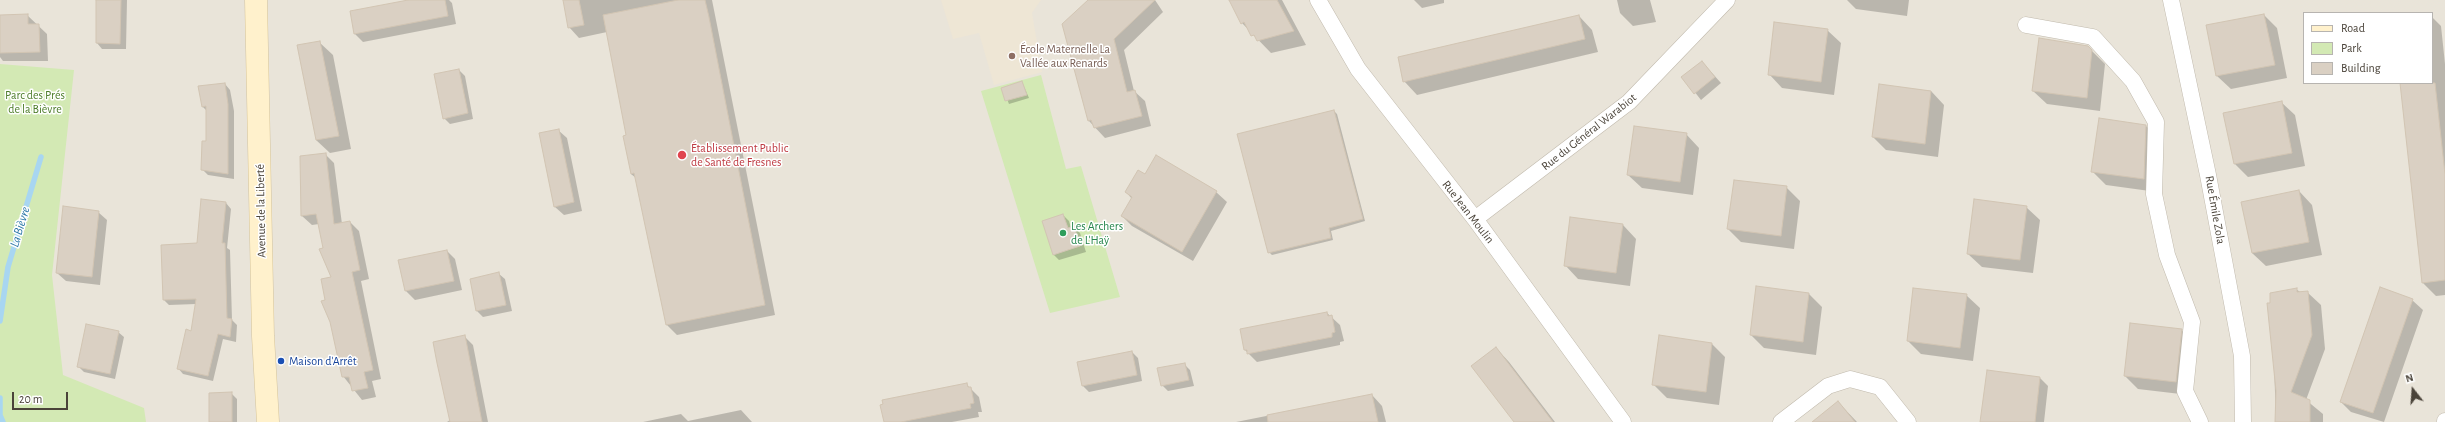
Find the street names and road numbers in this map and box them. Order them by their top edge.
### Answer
street label: Rue du Général Warabiot [1539,90,1639,174]
street label: Avenue de la Liberté [253,164,269,258]
street label: Rue Émile Zola [2202,175,2228,245]
street label: Rue Jean Moulin [1439,178,1497,246]

